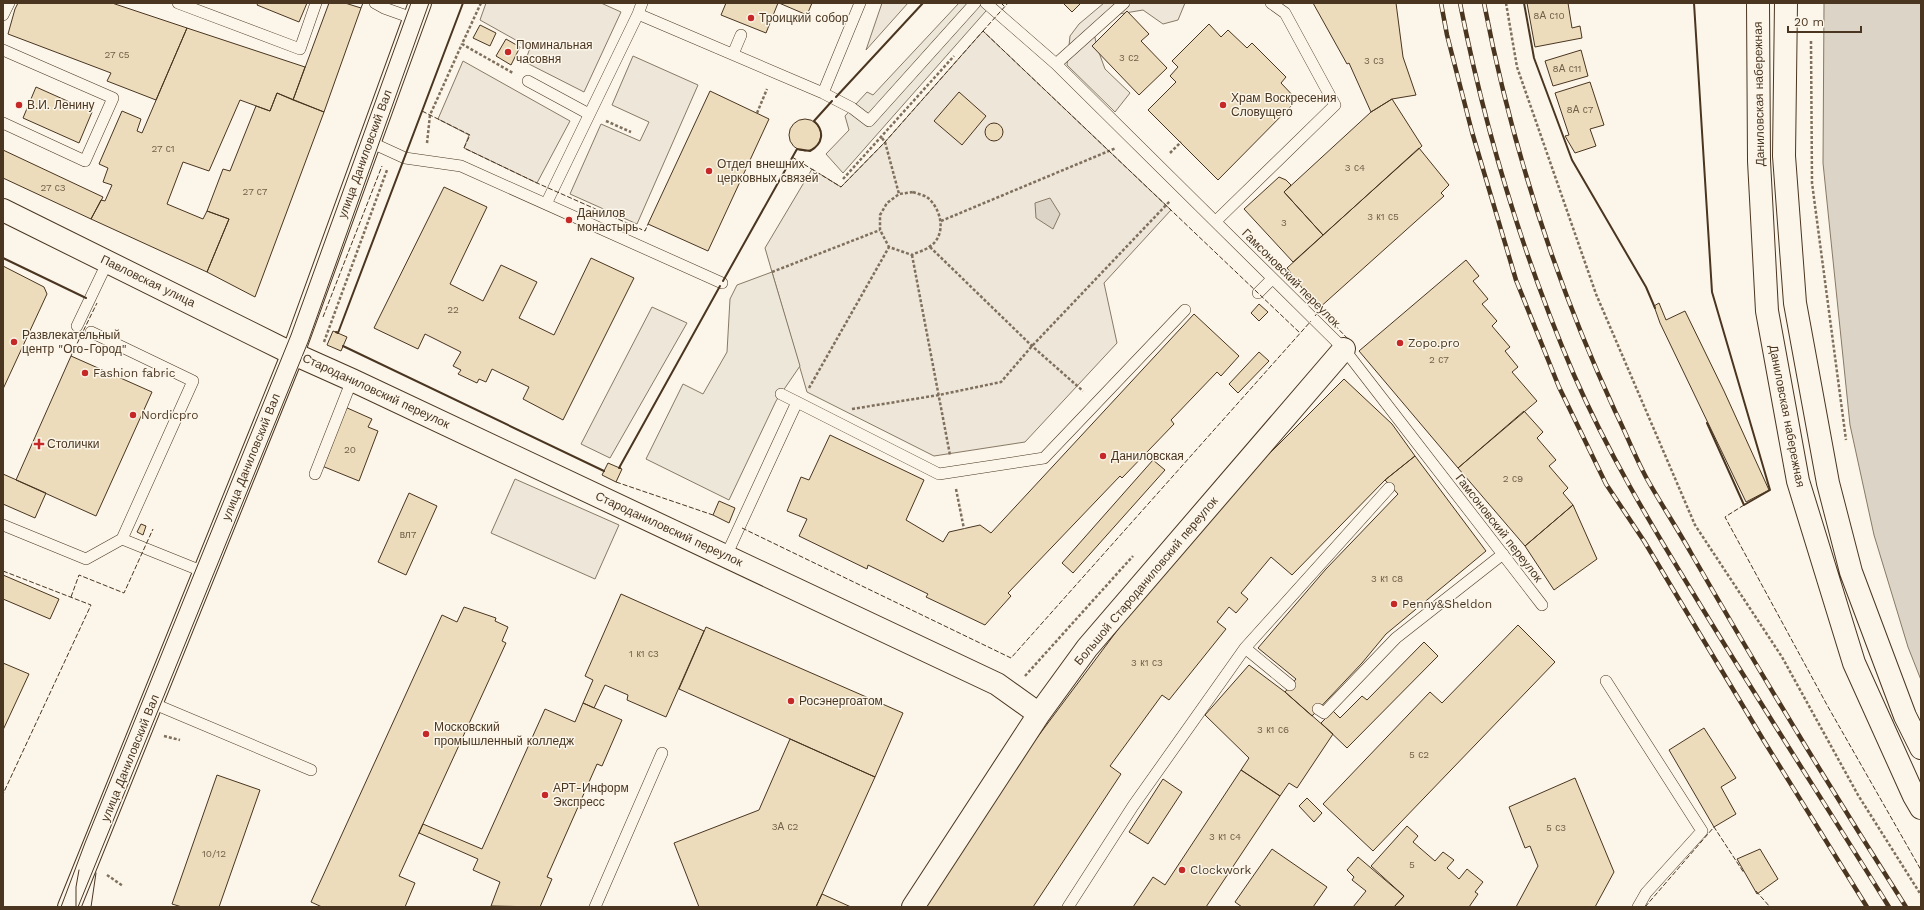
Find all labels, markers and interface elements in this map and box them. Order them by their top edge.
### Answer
scale bar [1788,8,1861,34]
house number: 8А с10 [1533,10,1565,21]
place label: Троицкий собор [759,11,849,25]
marker: Троицкий собор [746,13,756,23]
text: 20 m [1794,15,1824,29]
street label: Даниловская набережная [1751,22,1767,166]
place label: Поминальная часовня [516,38,593,66]
marker: Поминальная часовня [503,47,513,57]
house number: 27 с5 [104,49,130,60]
house number: 3 с2 [1119,52,1139,63]
house number: 3 с3 [1364,55,1384,66]
house number: 8А с11 [1552,63,1582,74]
street label: улица Даниловский Вал [335,88,395,220]
place label: Храм Воскресения Словущего [1231,91,1336,119]
place label: В.И. Ленину [27,98,95,112]
marker: В.И. Ленину [14,100,24,110]
marker: Храм Воскресения Словущего [1218,100,1228,110]
house number: 8А с7 [1567,104,1594,115]
house number: 27 с1 [151,143,175,154]
place label: Отдел внешних церковных связей [717,157,818,185]
house number: 3 с4 [1345,162,1365,173]
marker: Отдел внешних церковных связей [704,166,714,176]
house number: 27 с3 [40,182,66,193]
house number: 27 с7 [243,186,268,197]
place label: Данилов монастырь [577,206,638,234]
house number: 3 к1 с5 [1367,211,1399,222]
marker: Данилов монастырь [564,215,574,225]
house number: 3 [1281,217,1287,228]
street label: Гамсоновский переулок [1239,226,1344,331]
street label: Павловская улица [99,252,198,310]
house number: 22 [447,304,459,315]
place label: Развлекательный центр "Ого-Город" [22,328,127,356]
place label: Zopo.pro [1408,336,1460,350]
marker: Развлекательный центр "Ого-Город" [9,337,19,347]
marker: Zopo.pro [1395,338,1405,348]
street label: Даниловская набережная [1766,344,1808,488]
street label: Староданиловский переулок [300,351,452,432]
house number: 2 с7 [1429,354,1449,365]
place label: Fashion fabric [93,366,176,380]
marker: Fashion fabric [80,368,90,378]
street label: улица Даниловский Вал [219,391,283,523]
place label: Nordicpro [141,408,198,422]
marker: Nordicpro [128,410,138,420]
place label: Столички [47,437,99,451]
marker: Столички [34,439,44,449]
house number: 20 [344,444,356,455]
place label: Даниловская [1111,449,1184,463]
marker: Даниловская [1098,451,1108,461]
street label: Гамсоновский переулок [1453,471,1546,585]
house number: 2 с9 [1503,473,1523,484]
street label: Староданиловский переулок [593,489,745,570]
street label: Большой Староданиловский переулок [1071,493,1221,668]
house number: вл7 [400,529,417,540]
house number: 3 к1 с8 [1371,573,1403,584]
place label: Penny&Sheldon [1402,597,1492,611]
marker: Penny&Sheldon [1389,599,1399,609]
house number: 1 к1 с3 [629,648,659,659]
house number: 3 к1 с3 [1131,657,1163,668]
street label: улица Даниловский Вал [98,692,162,824]
place label: Росэнергоатом [799,694,883,708]
marker: Росэнергоатом [786,696,796,706]
place label: Московский промышленный колледж [434,720,574,748]
house number: 3 к1 с6 [1257,724,1289,735]
marker: Московский промышленный колледж [421,729,431,739]
house number: 5 с2 [1409,749,1429,760]
place label: АРТ-Информ Экспресс [553,781,629,809]
marker: АРТ-Информ Экспресс [540,790,550,800]
house number: 3А с2 [772,821,799,832]
house number: 5 с3 [1546,822,1566,833]
house number: 3 к1 с4 [1209,831,1241,842]
house number: 10/12 [202,848,226,859]
house number: 5 [1409,859,1415,870]
place label: Clockwork [1190,863,1252,877]
marker: Clockwork [1177,865,1187,875]

